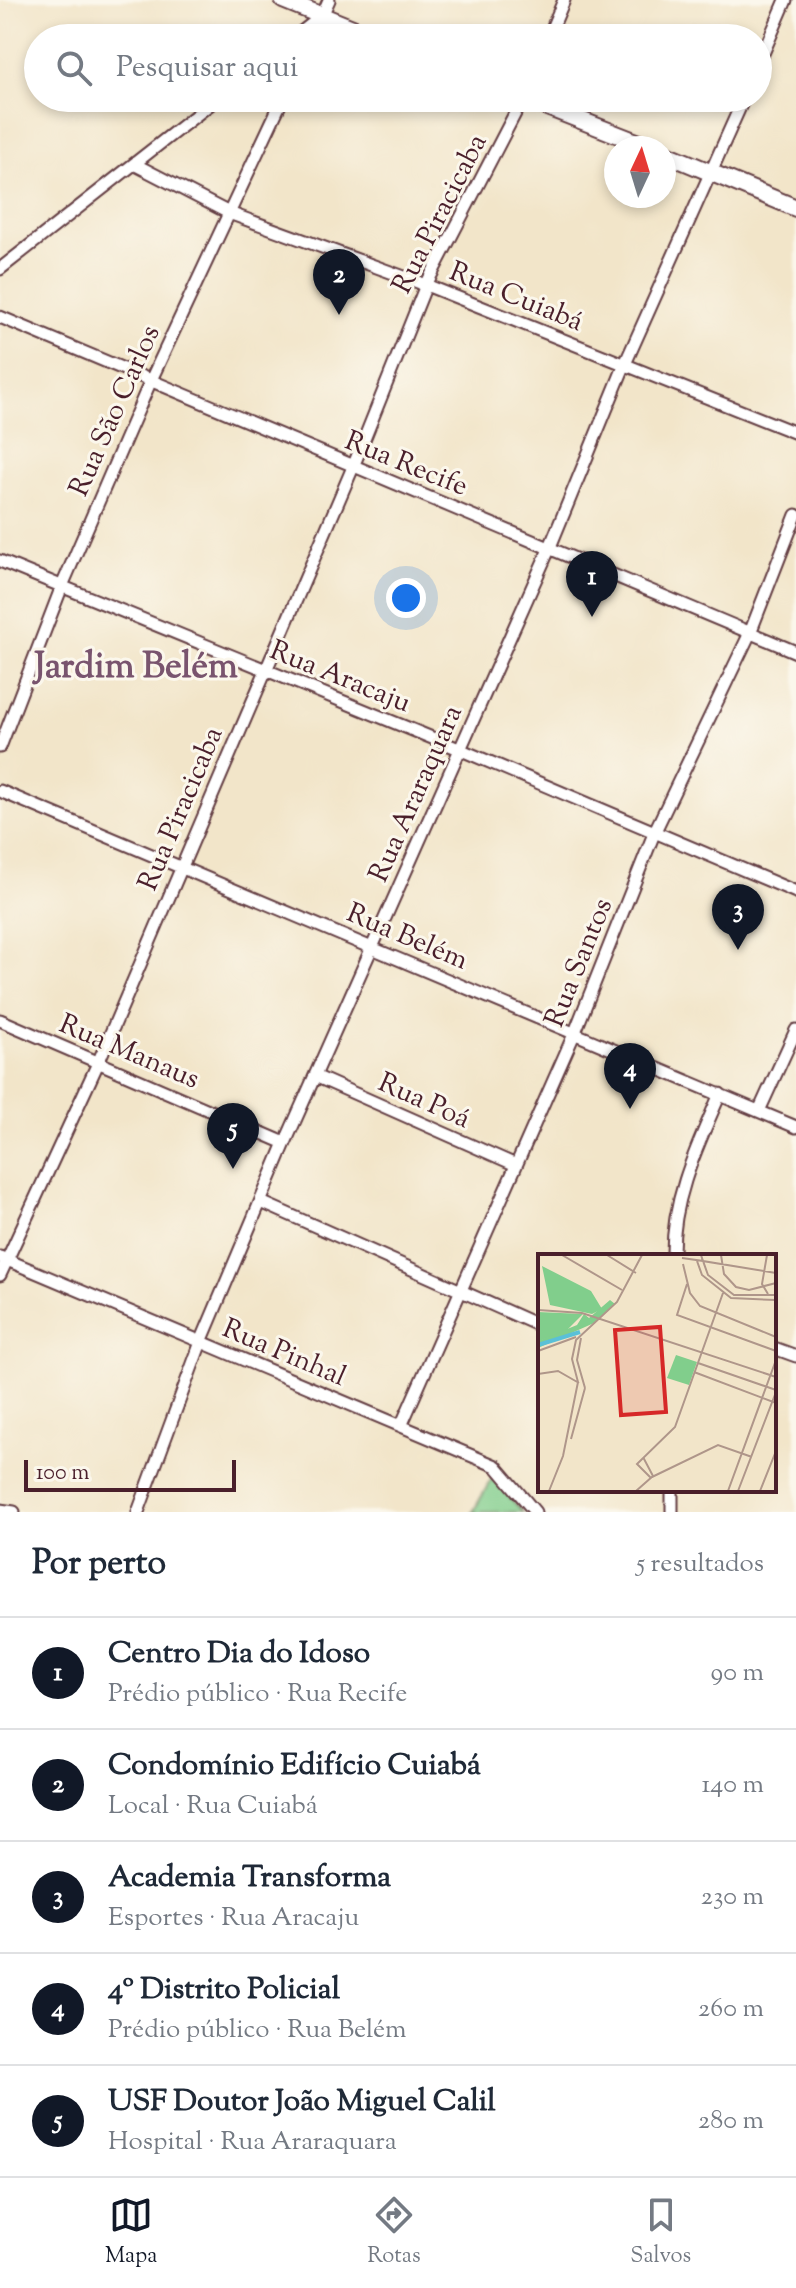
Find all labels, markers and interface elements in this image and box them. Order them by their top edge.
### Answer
search box [24,24,772,112]
icon: search [52,46,96,90]
text: Pesquisar aqui [116,47,298,90]
street label: Rua Piracicaba [383,127,498,301]
north arrow [604,136,676,208]
pin: 2 [313,249,365,315]
street label: Rua Cuiabá [443,253,589,343]
street label: Rua São Carlos [60,319,171,503]
street label: Rua Recife [338,422,473,508]
pin: 1 [566,551,618,617]
your location [386,578,426,618]
street label: Rua Aracaju [263,631,416,724]
district label: Jardim Belém [31,642,238,694]
street label: Rua Araraquara [360,699,474,889]
street label: Rua Piracicaba [129,721,234,897]
pin: 3 [712,884,764,950]
street label: Rua Santos [536,893,624,1034]
street label: Rua Belém [340,894,474,981]
street label: Rua Manaus [52,1005,205,1100]
pin: 4 [604,1043,656,1109]
street label: Rua Poá [371,1064,476,1140]
pin: 5 [207,1103,259,1169]
inset map [538,1254,776,1492]
street label: Rua Pinhal [216,1310,352,1398]
scale bar [24,1456,236,1492]
text: 100 m [36,1458,89,1490]
text: Por perto [32,1540,166,1589]
text: 5 resultados [636,1546,764,1583]
text: Centro Dia do Idoso [108,1633,370,1676]
text: 1 [54,1655,62,1692]
text: 90 m [711,1655,764,1692]
text: Prédio público · Rua Recife [108,1676,407,1713]
text: Condomínio Edifício Cuiabá [108,1745,481,1788]
text: 2 [52,1767,64,1804]
text: 140 m [701,1767,764,1804]
text: Local · Rua Cuiabá [108,1788,318,1825]
text: Academia Transforma [108,1857,391,1900]
text: 3 [53,1879,63,1916]
text: 230 m [701,1879,764,1916]
text: Esportes · Rua Aracaju [108,1900,359,1937]
text: 4º Distrito Policial [108,1969,340,2012]
text: 4 [51,1991,65,2028]
text: 260 m [698,1991,764,2028]
text: Prédio público · Rua Belém [108,2012,407,2049]
text: USF Doutor João Miguel Calil [108,2081,496,2124]
text: 5 [54,2103,62,2140]
text: 280 m [698,2103,764,2140]
text: Hospital · Rua Araraquara [108,2124,397,2161]
tab: Mapa [105,2193,157,2273]
tab: Rotas [367,2193,421,2273]
tab: Salvos [630,2193,691,2273]

